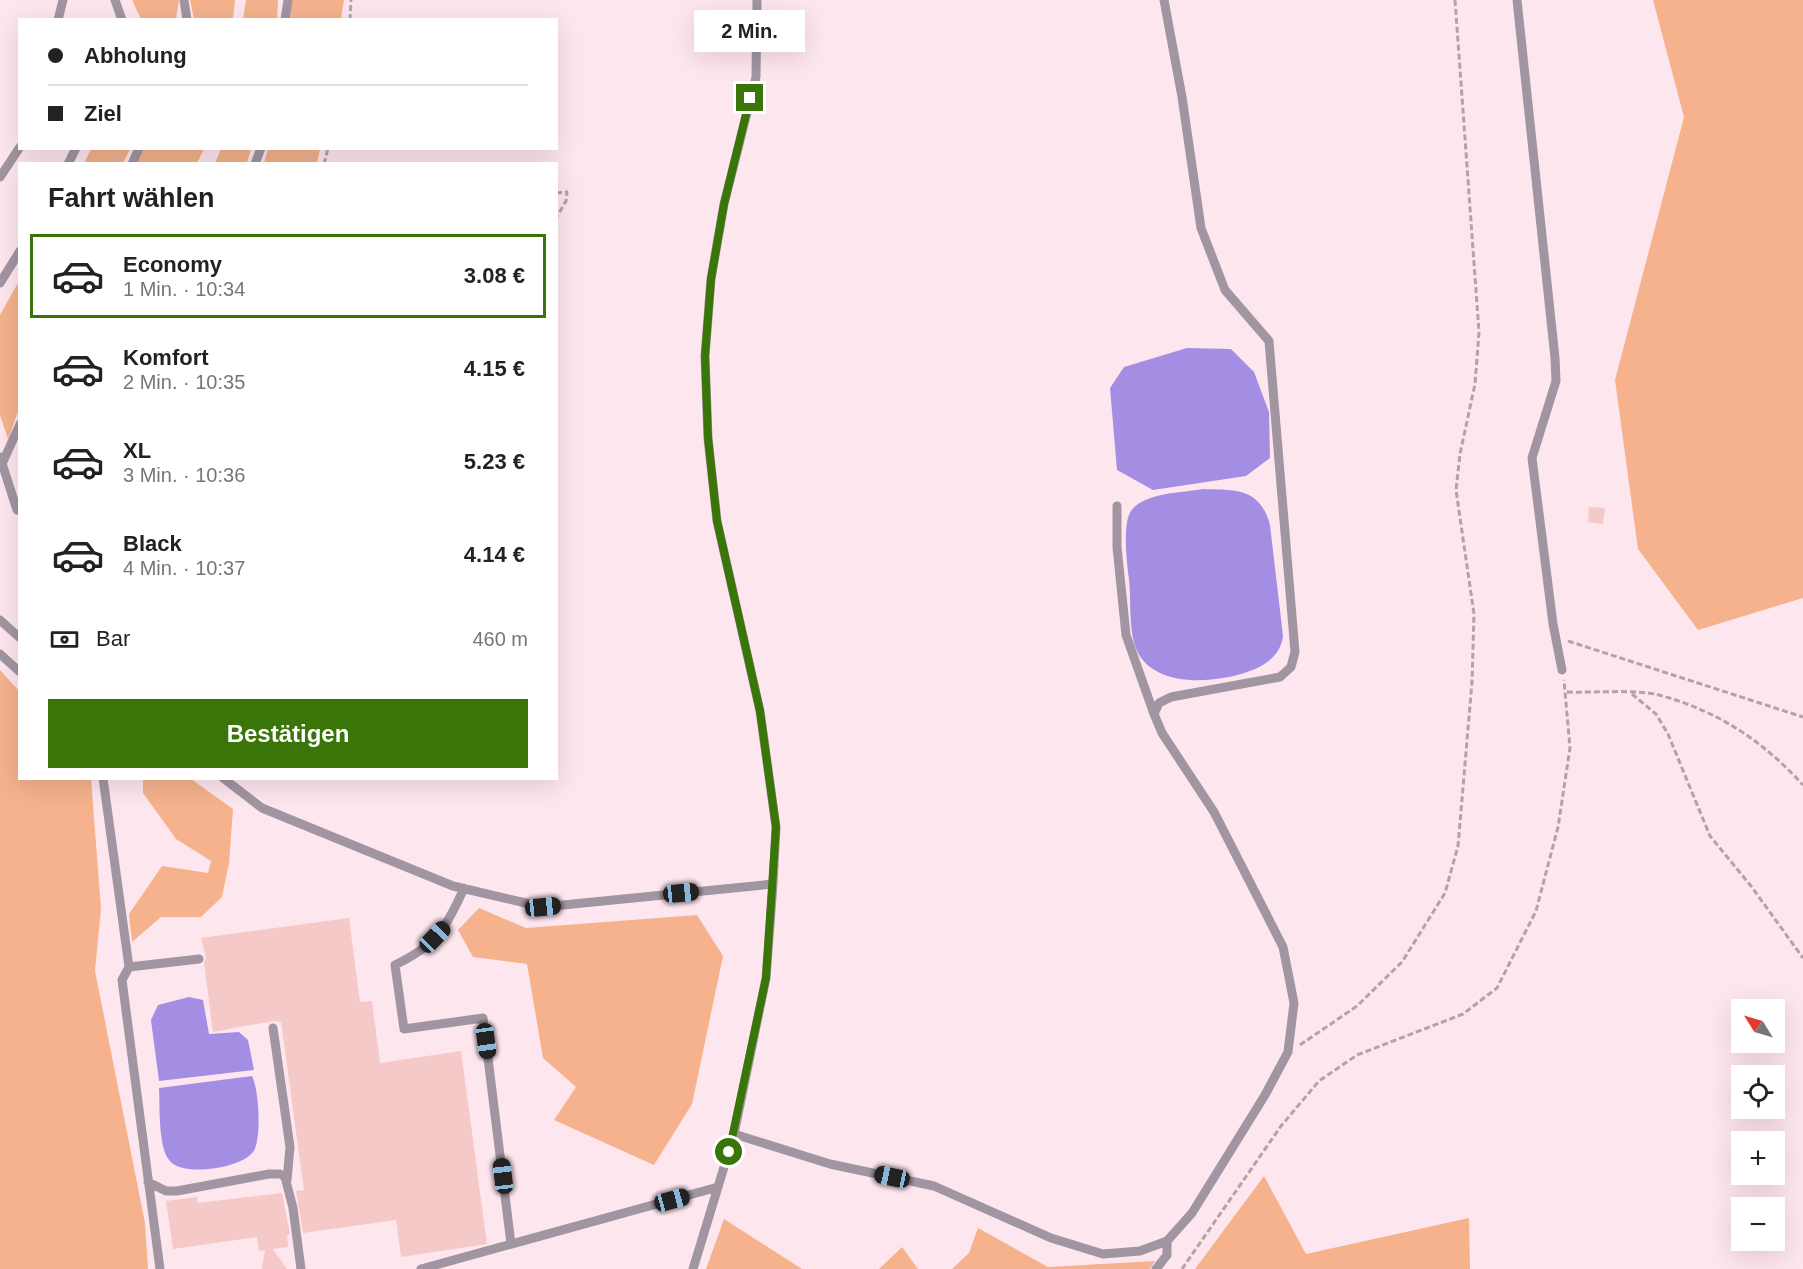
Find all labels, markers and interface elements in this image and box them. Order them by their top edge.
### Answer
callout: 2 Min. [694,11,806,53]
text: 2 Min. [721,20,778,42]
text: Abholung [84,43,187,68]
route end [736,84,763,111]
text: Ziel [84,101,122,126]
text: Fahrt wählen [48,183,215,213]
icon: car [51,249,105,303]
text: Economy [123,252,222,277]
text: 3.08 € [464,263,525,288]
text: 1 Min. · 10:34 [123,278,245,300]
icon: car [51,342,105,396]
text: Komfort [123,345,209,370]
text: 4.15 € [464,356,525,381]
text: 2 Min. · 10:35 [123,371,245,393]
icon: car [51,435,105,489]
text: XL [123,438,151,463]
text: 5.23 € [464,449,525,474]
text: 3 Min. · 10:36 [123,464,245,486]
icon: car [51,528,105,582]
text: Black [123,531,182,556]
text: 4.14 € [464,542,525,567]
text: 4 Min. · 10:37 [123,557,245,579]
icon: cash [48,623,81,656]
text: Bar [96,626,130,651]
text: 460 m [472,628,528,650]
button: Bestätigen [48,699,528,768]
car [662,882,700,904]
car [524,896,562,918]
car [416,918,454,956]
north arrow [1731,999,1785,1053]
map controls [1731,999,1785,1251]
car [475,1022,497,1060]
button: locate [1731,1065,1785,1119]
button: + [1731,1131,1785,1185]
route start [715,1138,742,1165]
car [492,1157,514,1195]
car [873,1164,911,1190]
car [652,1187,692,1213]
button: − [1731,1197,1785,1251]

